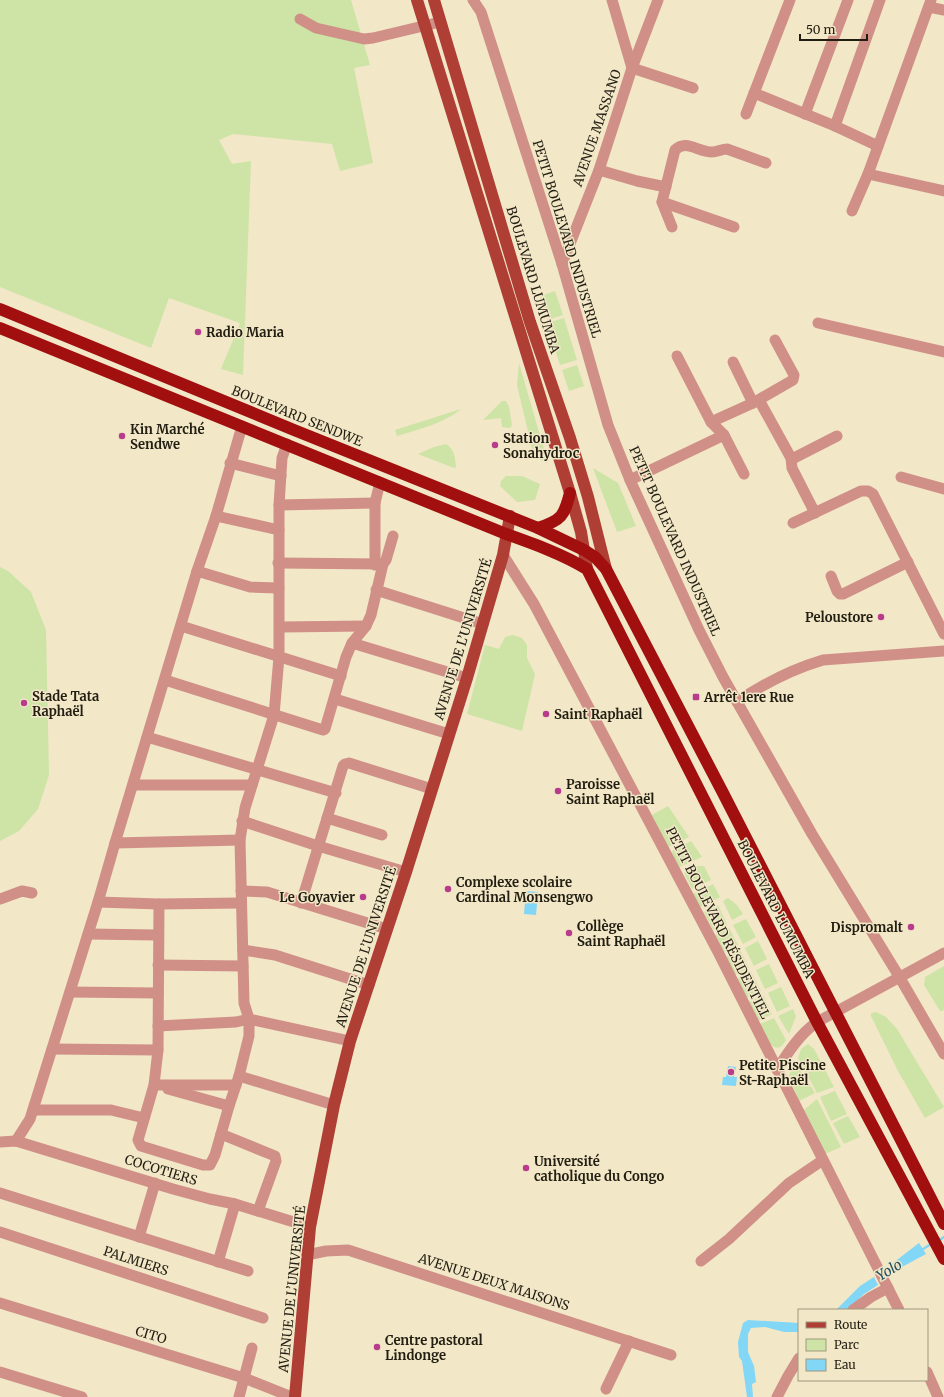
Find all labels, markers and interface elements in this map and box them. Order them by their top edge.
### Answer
scale bar [800,16,867,42]
text: 50 m [806,22,835,37]
street label: AVENUE MASSANO [569,67,625,190]
street label: PETIT BOULEVARD INDUSTRIEL [529,138,605,340]
street label: BOULEVARD LUMUMBA [502,204,564,357]
place label: Radio Maria [206,324,284,341]
marker: Radio Maria [193,327,203,337]
street label: BOULEVARD SENDWE [229,382,366,450]
place label: Kin Marché Sendwe [130,421,205,453]
place label: Station Sonahydroc [503,430,580,462]
marker: Kin Marché Sendwe [117,431,127,441]
marker: Station Sonahydroc [490,440,500,450]
street label: PETIT BOULEVARD INDUSTRIEL [625,443,725,639]
street label: AVENUE DE L’UNIVERSITÉ [429,555,496,723]
place label: Peloustore [805,609,873,626]
marker: Peloustore [876,612,886,622]
place label: Stade Tata Raphaël [32,688,99,720]
place label: Arrêt 1ere Rue [703,689,794,706]
marker: Arrêt 1ere Rue [691,692,701,702]
marker: Stade Tata Raphaël [19,698,29,708]
place label: Saint Raphaël [554,706,642,723]
marker: Saint Raphaël [541,709,551,719]
place label: Paroisse Saint Raphaël [566,776,654,808]
marker: Paroisse Saint Raphaël [553,786,563,796]
street label: PETIT BOULEVARD RÉSIDENTIEL [662,824,775,1022]
street label: BOULEVARD LUMUMBA [734,837,819,982]
street label: AVENUE DE L’UNIVERSITÉ [331,863,400,1030]
place label: Complexe scolaire Cardinal Monsengwo [456,874,593,906]
marker: Complexe scolaire Cardinal Monsengwo [443,884,453,894]
place label: Le Goyavier [279,889,355,906]
marker: Le Goyavier [358,892,368,902]
place label: Collège Saint Raphaël [577,918,665,950]
place label: Dispromalt [831,919,904,936]
marker: Dispromalt [906,922,916,932]
marker: Collège Saint Raphaël [564,928,574,938]
place label: Petite Piscine St-Raphaël [739,1057,826,1089]
marker: Petite Piscine St-Raphaël [726,1067,736,1077]
street label: COCOTIERS [123,1151,200,1189]
place label: Université catholique du Congo [534,1153,664,1185]
marker: Université catholique du Congo [521,1163,531,1173]
street label: AVENUE DE L’UNIVERSITÉ [274,1204,309,1374]
street label: PALMIERS [101,1242,171,1280]
street label: AVENUE DEUX MAISONS [415,1249,572,1315]
water label: Yolo [873,1255,905,1285]
legend [798,1309,928,1381]
text: Route [834,1317,867,1332]
street label: CITO [133,1322,169,1348]
place label: Centre pastoral Lindonge [385,1332,483,1364]
text: Parc [834,1337,859,1352]
marker: Centre pastoral Lindonge [372,1342,382,1352]
text: Eau [834,1357,856,1372]

